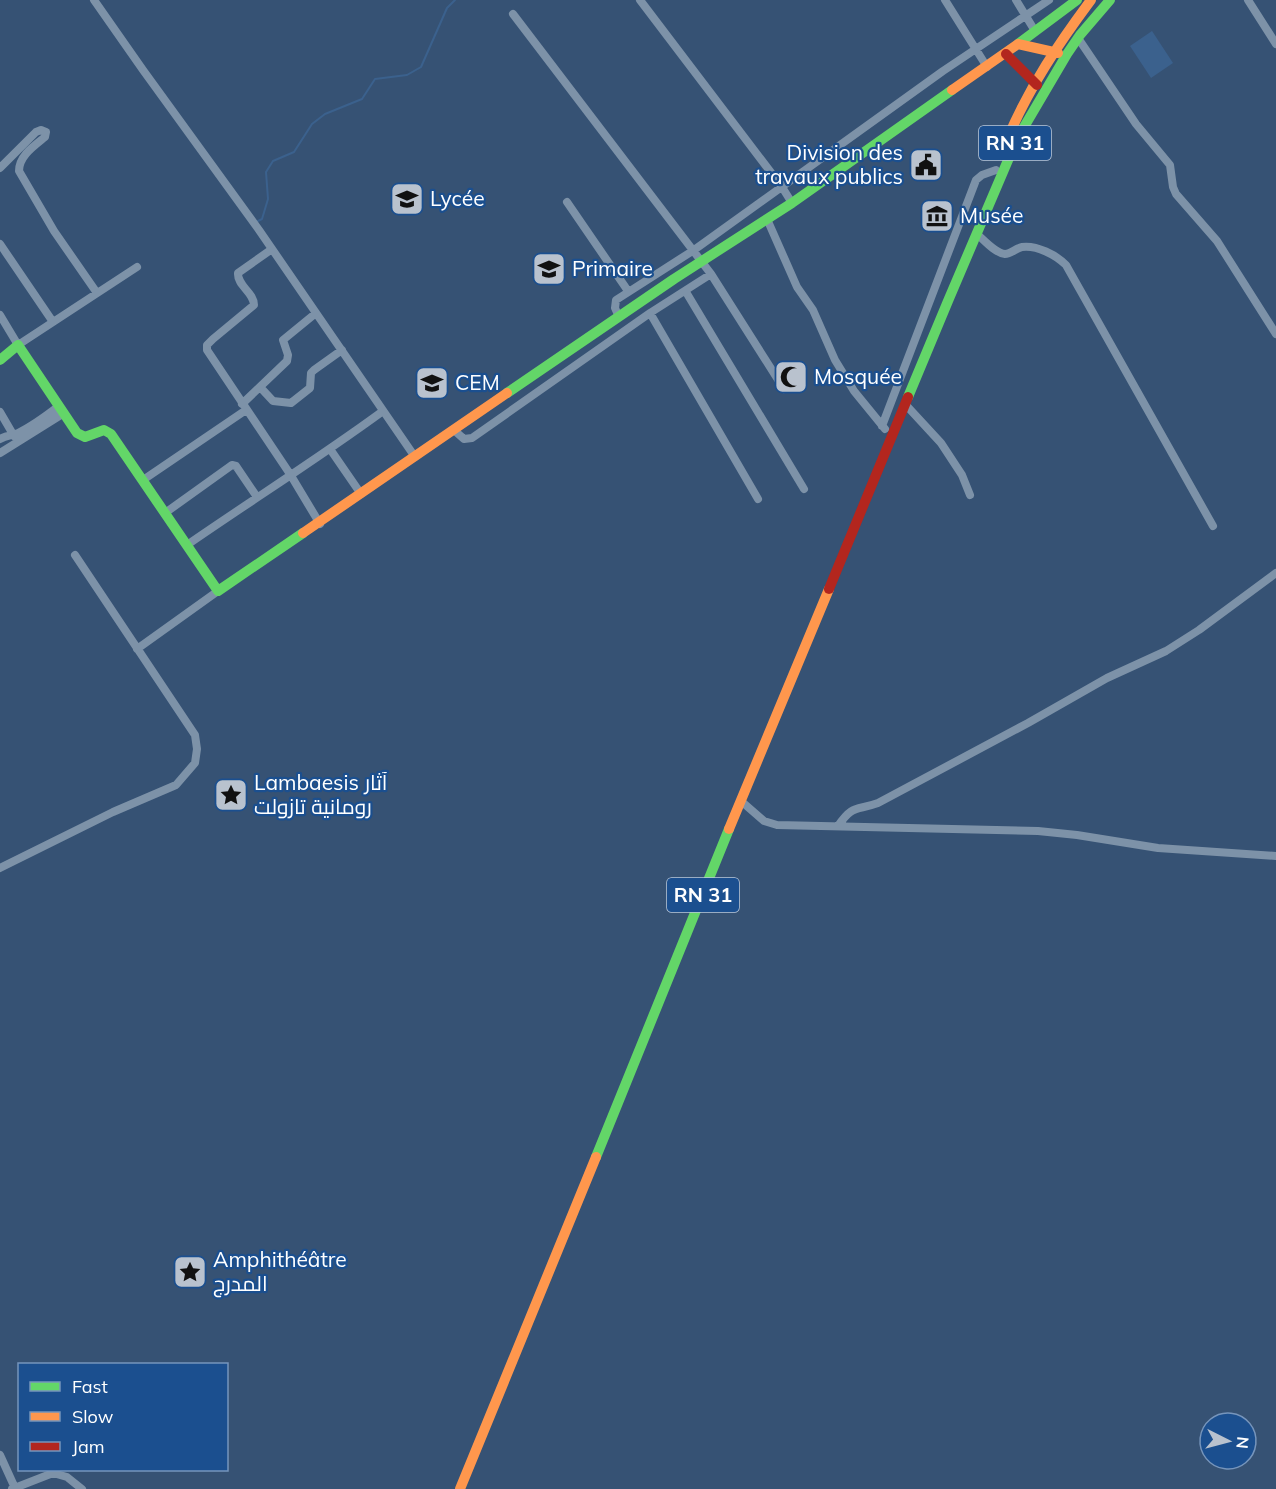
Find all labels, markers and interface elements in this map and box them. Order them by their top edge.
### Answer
road number: RN 31 [979,126,1051,160]
place label: Division des travaux publics [755,139,903,189]
public building icon: Division des travaux publics [908,147,944,183]
school or university icon: Lycée [389,181,425,217]
place label: Lycée [430,185,485,211]
museum icon: Musée [919,198,955,234]
place label: Musée [960,202,1023,228]
school or university icon: Primaire [531,251,567,287]
place label: Primaire [572,255,653,281]
mosque icon: Mosquée [773,359,809,395]
place label: Mosquée [814,363,902,389]
school or university icon: CEM [414,365,450,401]
place label: CEM [455,369,500,395]
place label: Lambaesis آثار رومانية تازولت [254,769,388,819]
place icon: Lambaesis آثار رومانية تازولت [213,777,249,813]
road number: RN 31 [667,878,739,912]
place label: Amphithéâtre المدرج [213,1246,347,1298]
place icon: Amphithéâtre المدرج [172,1254,208,1290]
legend [18,1363,228,1471]
text: Fast [72,1375,108,1398]
text: Slow [72,1405,114,1428]
north arrow [1198,1411,1258,1471]
text: Jam [72,1435,105,1458]
text: N [1232,1436,1253,1450]

